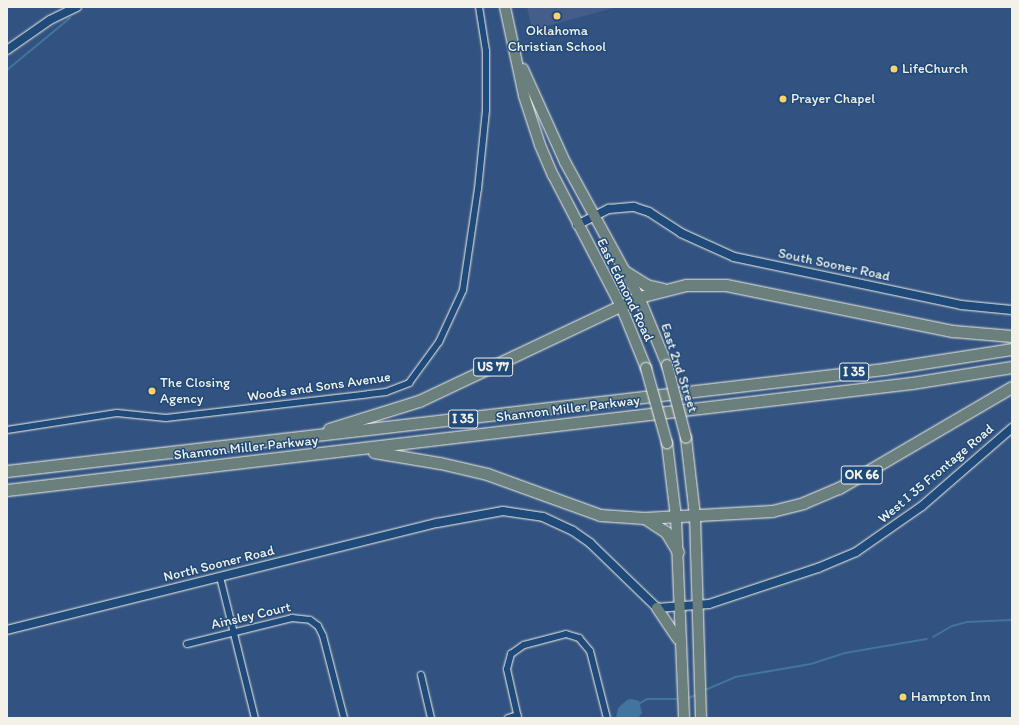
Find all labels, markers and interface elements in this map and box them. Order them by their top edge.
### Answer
marker: Oklahoma Christian School [552,11,562,21]
place label: Oklahoma Christian School [508,23,606,56]
place label: LifeChurch [902,61,968,77]
marker: LifeChurch [889,64,899,74]
place label: Prayer Chapel [791,91,875,107]
marker: Prayer Chapel [778,94,788,104]
street label: East Edmond Road [593,236,657,344]
street label: South Sooner Road [777,245,891,285]
street label: East 2nd Street [657,321,701,415]
road number: US 77 [473,356,513,378]
road number: I 35 [839,361,869,383]
street label: Woods and Sons Avenue [246,369,392,405]
place label: The Closing Agency [160,375,230,408]
marker: The Closing Agency [147,386,157,396]
street label: Shannon Miller Parkway [495,392,641,426]
road number: I 35 [448,408,478,430]
street label: West I 35 Frontage Road [875,421,997,527]
street label: Shannon Miller Parkway [173,432,319,464]
road number: OK 66 [840,464,884,486]
street label: North Sooner Road [162,542,276,586]
street label: Ainsley Court [209,599,293,633]
place label: Hampton Inn [911,689,991,705]
marker: Hampton Inn [898,692,908,702]

